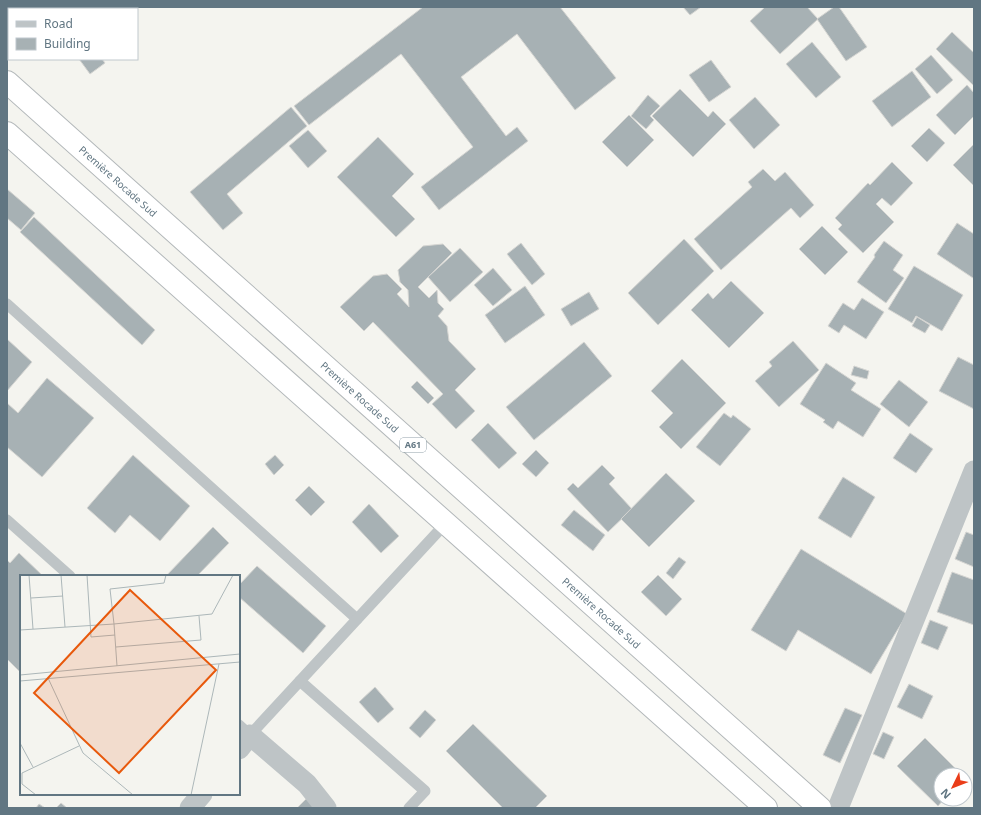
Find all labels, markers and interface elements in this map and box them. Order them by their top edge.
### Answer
legend [8,8,138,60]
text: Road [44,15,73,32]
text: Building [44,35,91,52]
street label: Première Rocade Sud [76,143,160,220]
street label: Première Rocade Sud [318,358,402,436]
road number: A61 [400,438,426,452]
street label: Première Rocade Sud [559,574,644,652]
inset map [20,575,240,795]
north arrow [933,767,973,807]
text: N [937,786,954,803]

